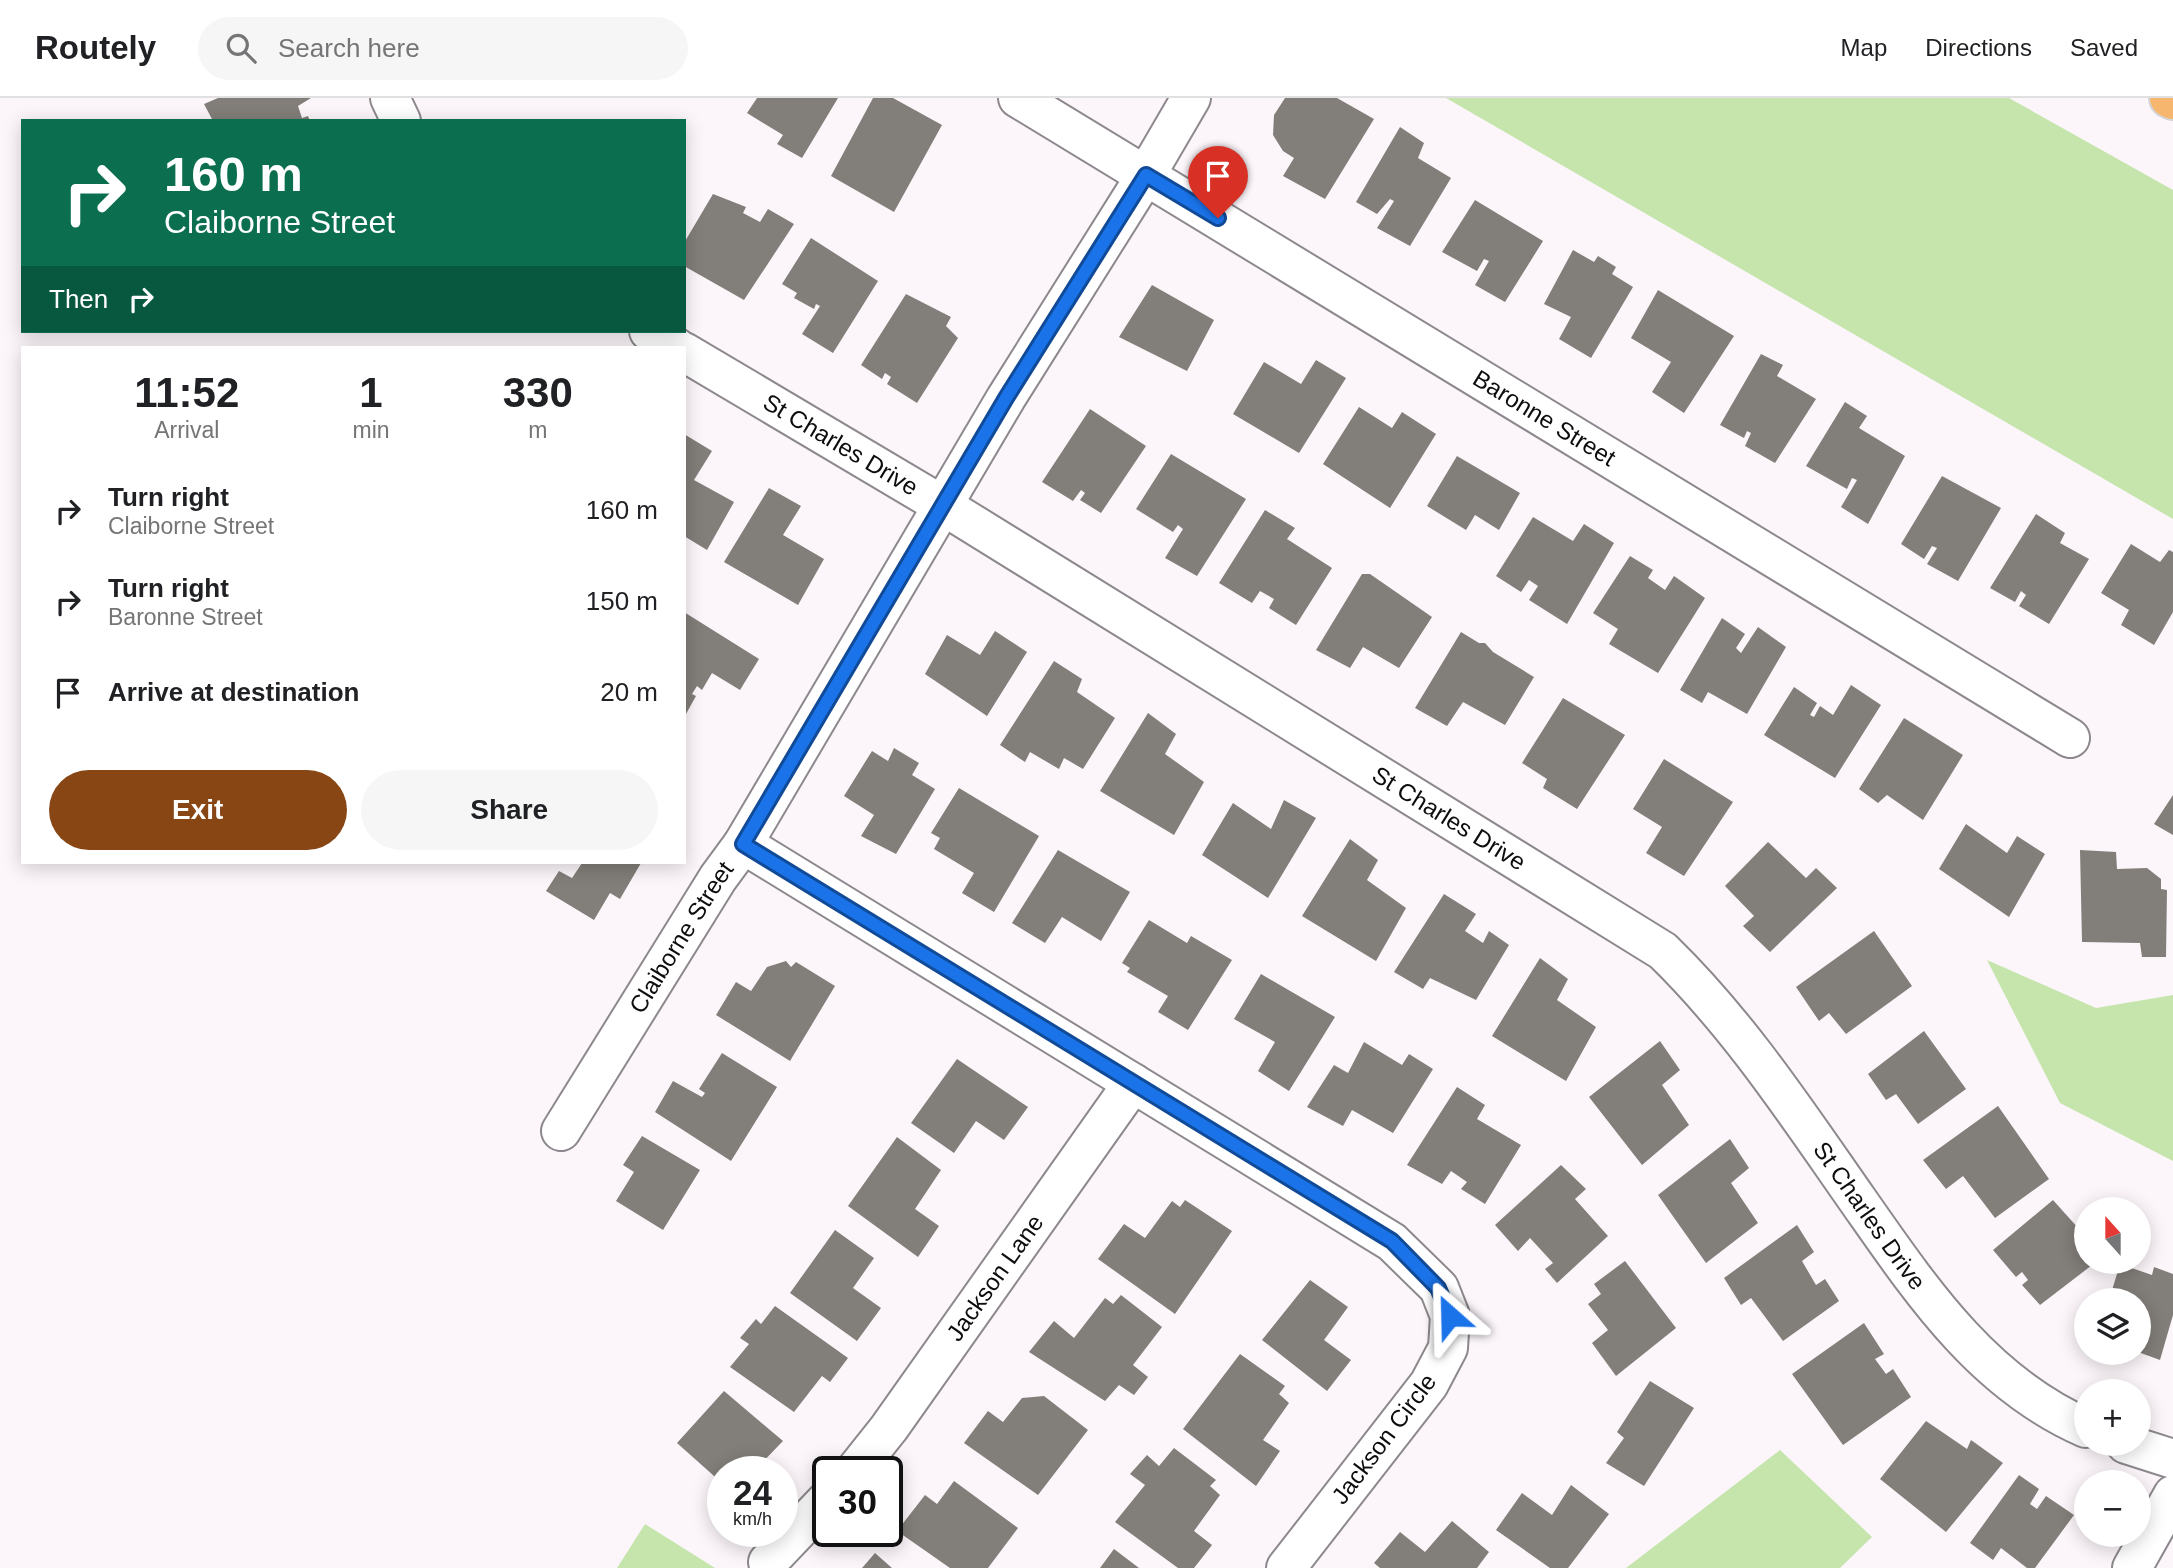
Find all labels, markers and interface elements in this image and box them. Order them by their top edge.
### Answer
search box [198,17,688,80]
text: Routely [35,29,156,66]
icon: search [222,29,260,67]
text: Search here [278,33,420,63]
text: Map [1841,34,1887,61]
text: Directions [1925,34,2032,61]
text: Saved [2070,34,2138,61]
pin [1188,146,1248,218]
icon: right [49,147,140,238]
text: 160 m [164,147,303,201]
icon: arrive [1199,157,1237,195]
text: Claiborne Street [164,204,395,240]
icon: right [122,280,160,318]
text: Then [49,284,108,314]
street label: Baronne Street [1468,364,1621,471]
text: 11:52 [134,369,239,416]
text: 1 [359,369,383,416]
text: 330 [503,369,573,416]
street label: St Charles Drive [759,388,923,501]
text: Arrival [154,417,219,443]
text: min [352,417,390,443]
text: m [528,417,547,443]
text: Turn right [108,482,229,512]
icon: right [49,492,87,530]
text: 160 m [586,495,658,525]
text: Claiborne Street [108,513,274,539]
text: Turn right [108,573,229,603]
icon: right [49,583,87,621]
text: 150 m [586,586,658,616]
text: Baronne Street [108,604,263,630]
icon: arrive [49,674,87,712]
text: Arrive at destination [108,677,359,707]
text: 20 m [600,677,658,707]
street label: St Charles Drive [1368,761,1531,876]
button: Exit [49,770,347,850]
button: Share [361,770,658,850]
street label: Claiborne Street [624,856,739,1018]
street label: St Charles Drive [1808,1136,1931,1295]
north arrow [2074,1197,2151,1274]
map controls [2074,1197,2151,1547]
street label: Jackson Lane [941,1209,1049,1346]
position arrow [1413,1279,1487,1353]
button: layers [2074,1288,2151,1365]
street label: Jackson Circle [1326,1368,1441,1509]
button: + [2074,1379,2151,1456]
speed limit sign: 30 [812,1456,903,1547]
button: − [2074,1470,2151,1547]
text: 24 [733,1473,772,1512]
text: km/h [733,1509,772,1529]

